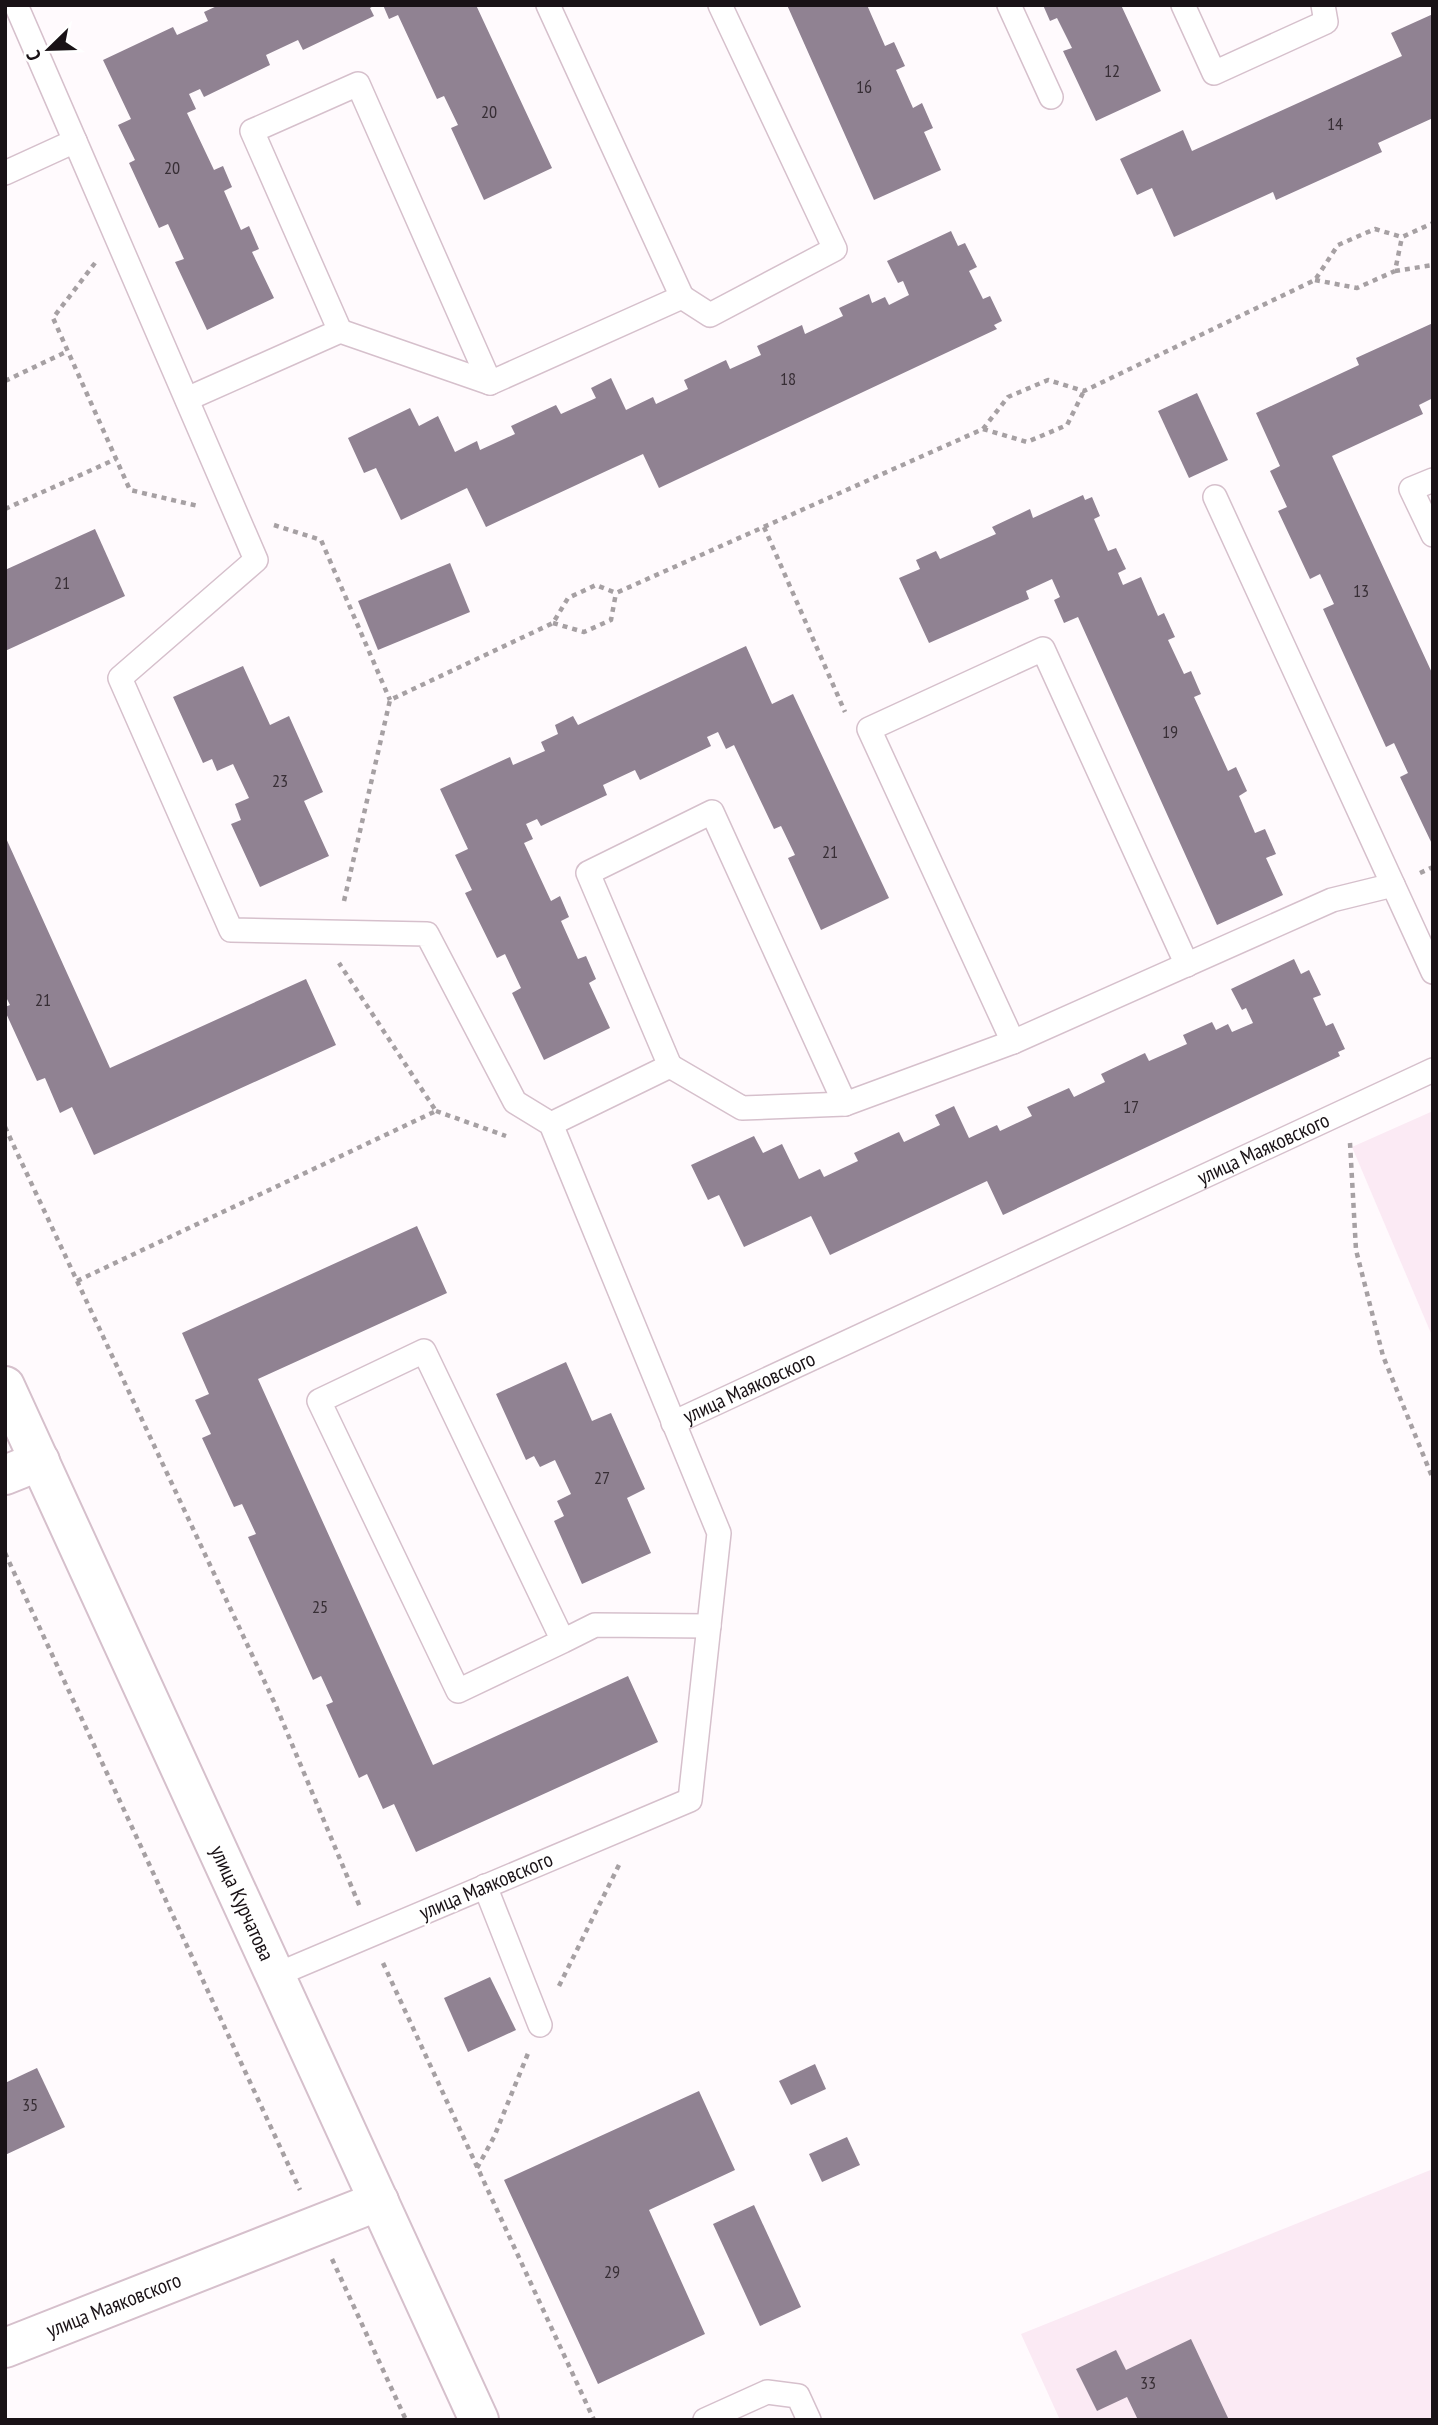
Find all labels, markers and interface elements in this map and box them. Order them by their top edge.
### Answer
north arrow [14,14,84,84]
text: С [20,47,46,64]
house number: 12 [1104,59,1120,82]
house number: 16 [856,75,872,98]
house number: 20 [481,100,497,123]
house number: 14 [1327,112,1343,135]
house number: 20 [164,156,180,179]
house number: 18 [780,367,796,390]
house number: 21 [54,571,70,594]
house number: 13 [1353,579,1369,602]
house number: 19 [1162,720,1178,743]
house number: 23 [272,769,288,792]
house number: 21 [822,840,838,863]
house number: 21 [35,988,51,1011]
house number: 17 [1123,1095,1139,1118]
street label: улица Маяковского [1193,1106,1334,1191]
street label: улица Маяковского [679,1345,819,1429]
house number: 27 [594,1466,610,1489]
house number: 25 [312,1595,328,1618]
street label: улица Курчатова [204,1841,281,1965]
street label: улица Маяковского [415,1845,557,1926]
house number: 35 [22,2093,38,2116]
house number: 29 [604,2260,620,2283]
street label: улица Маяковского [42,2266,185,2343]
house number: 33 [1140,2371,1156,2394]

